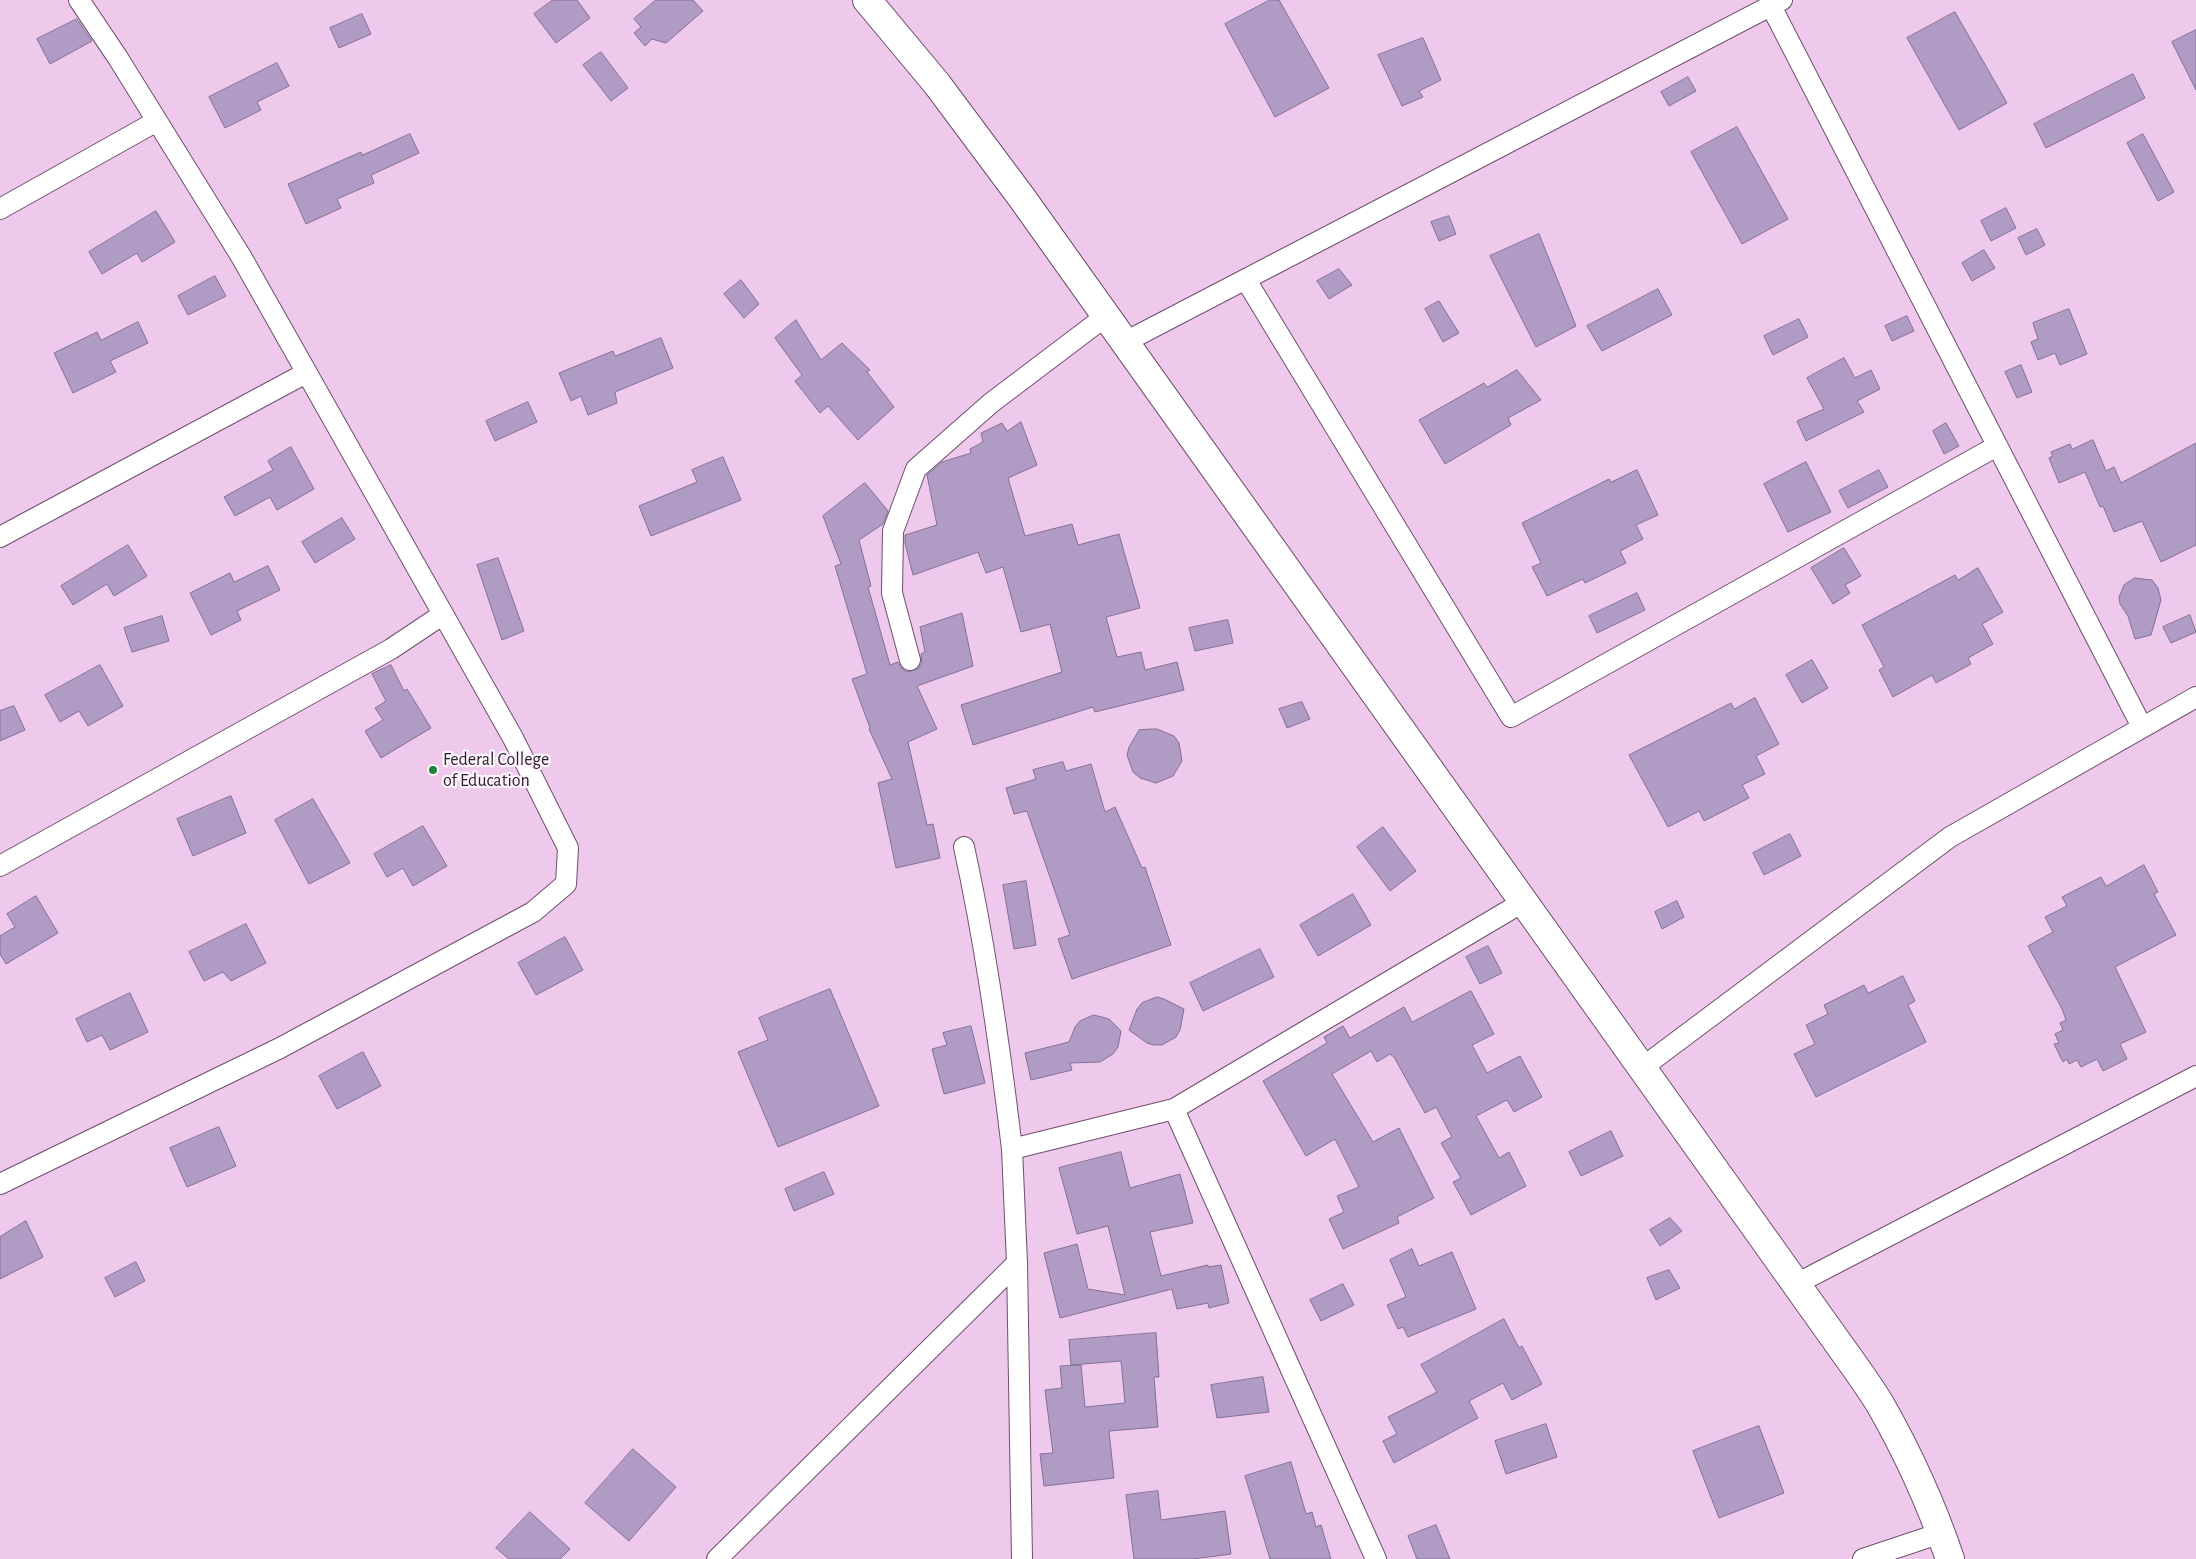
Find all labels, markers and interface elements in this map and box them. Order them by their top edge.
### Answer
place label: Federal College of Education [443,749,549,792]
marker: Federal College of Education [427,764,439,776]

